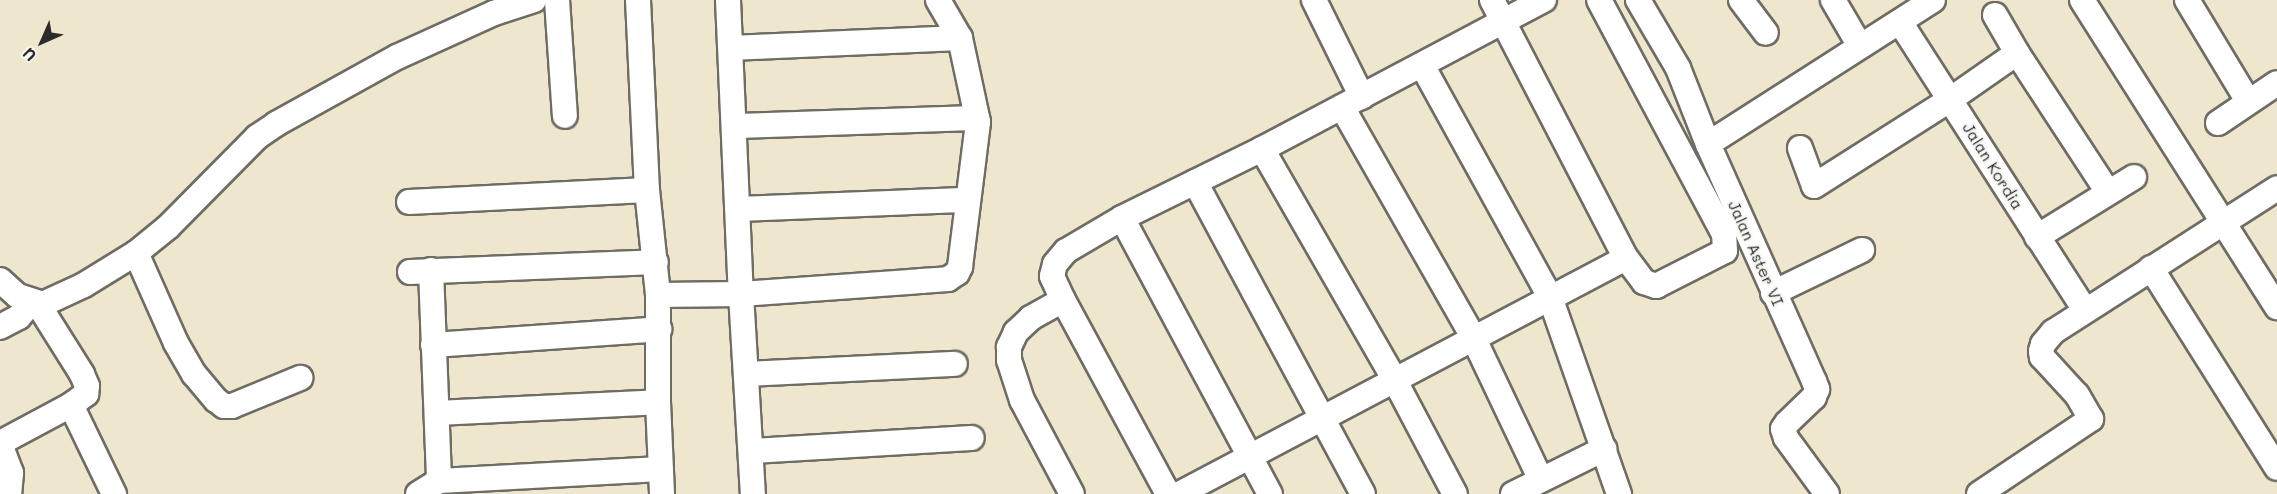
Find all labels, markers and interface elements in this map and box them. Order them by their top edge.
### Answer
north arrow [12,12,72,72]
text: U [18,44,40,66]
street label: Jalan Kordia [1959,119,2027,213]
street label: Jalan Aster VI [1724,197,1788,309]

